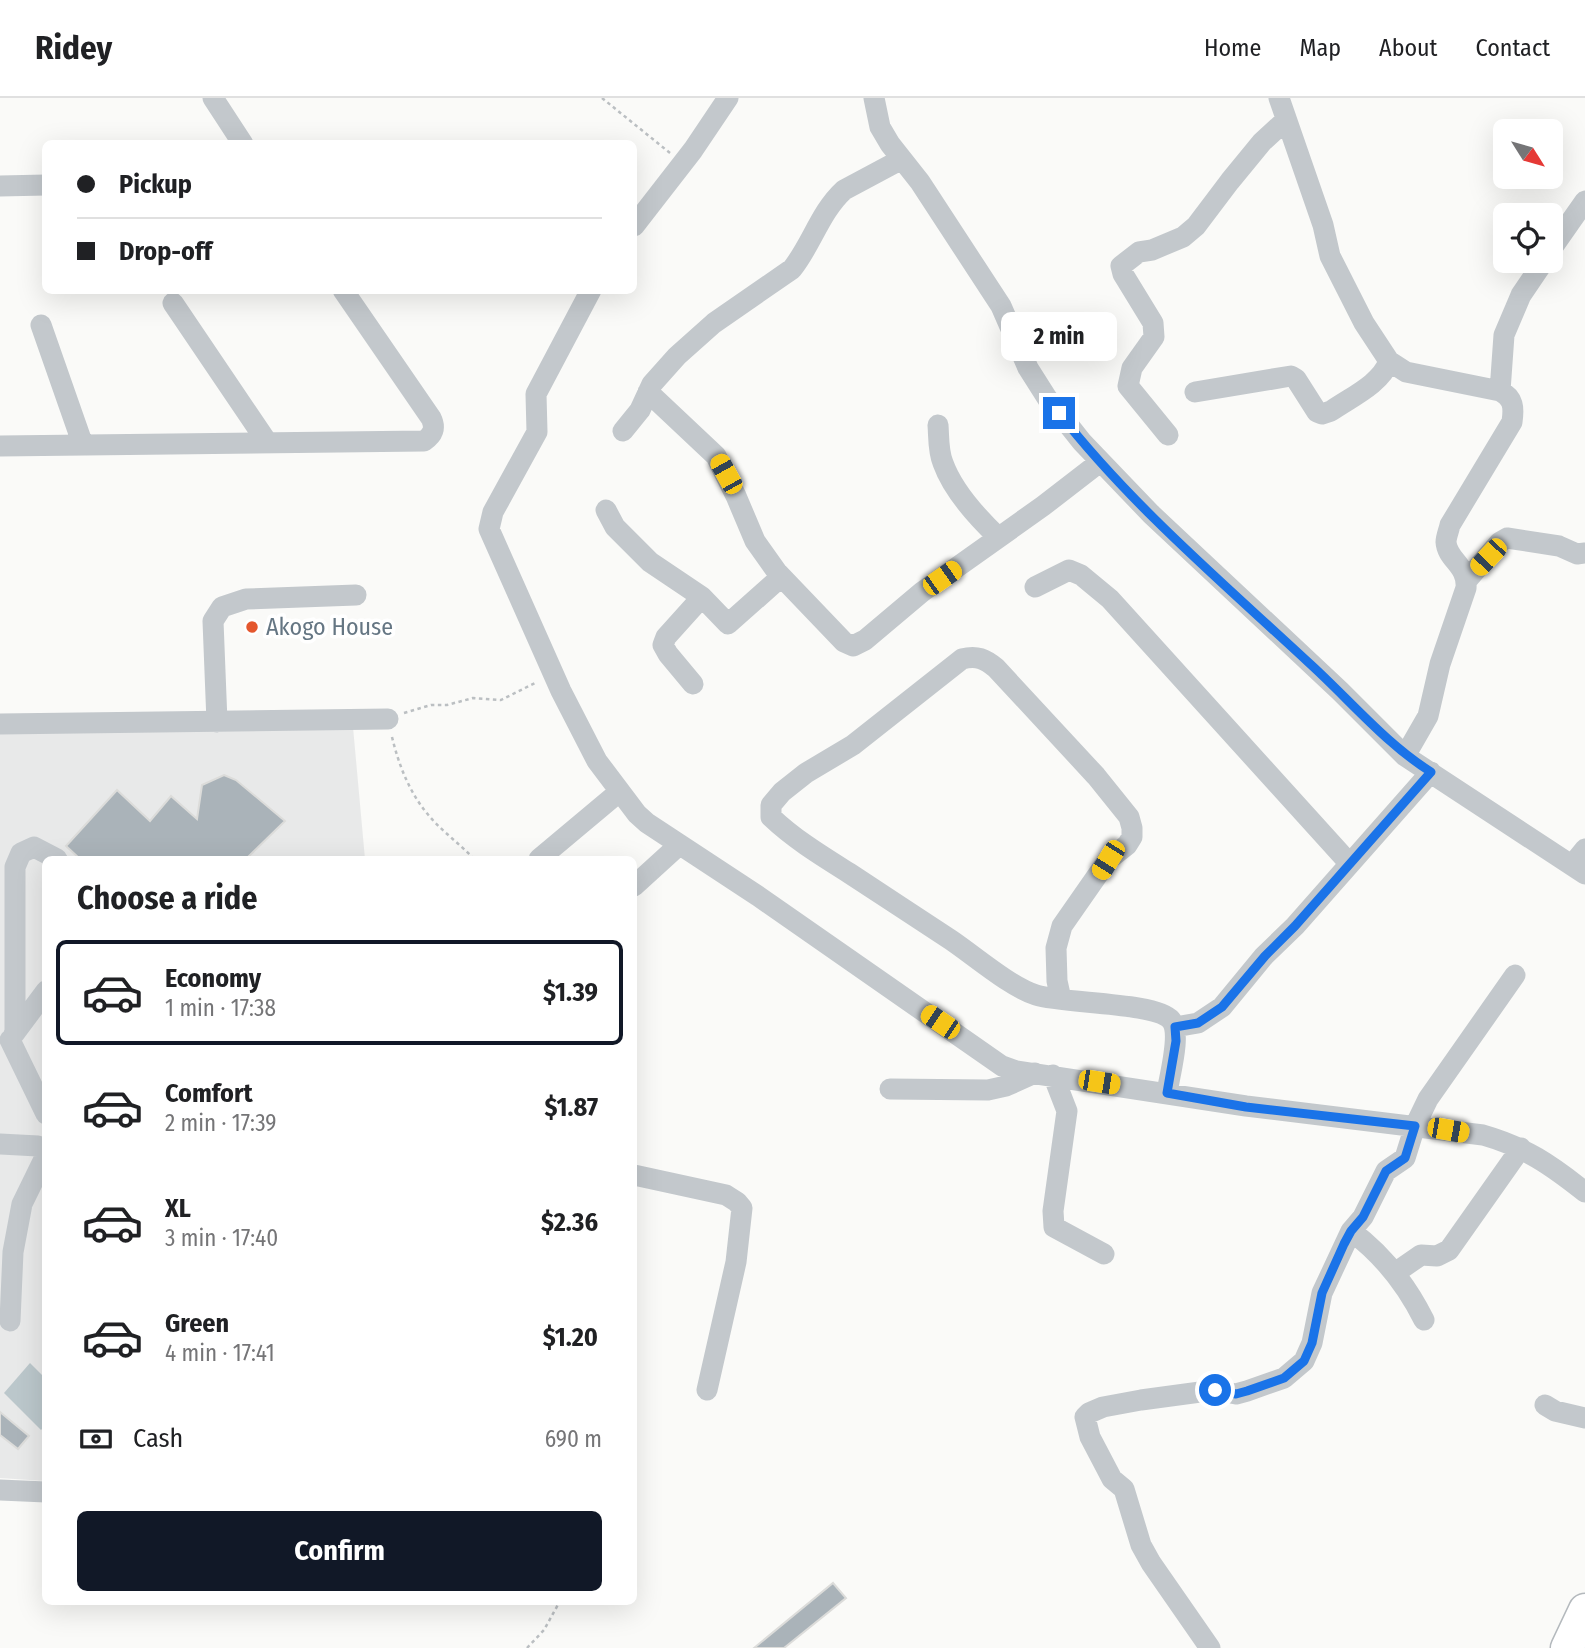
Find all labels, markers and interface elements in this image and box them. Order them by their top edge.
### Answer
text: Ridey [35,28,112,68]
text: Home [1204,34,1261,62]
text: Map [1299,34,1341,62]
text: About [1379,34,1437,62]
text: Contact [1475,34,1550,62]
north arrow [1493,119,1563,189]
map controls [1493,119,1563,273]
text: Pickup [119,169,192,200]
button: locate [1493,203,1563,273]
text: Drop-off [119,236,212,267]
callout: 2 min [1001,312,1117,360]
text: 2 min [1034,322,1085,350]
route end [1043,397,1075,429]
car [707,451,746,497]
car [1466,534,1511,580]
car [919,557,966,599]
place label: Akogo House [266,613,393,641]
marker: Akogo House [244,619,260,635]
car [1088,837,1129,883]
text: Choose a ride [77,879,258,917]
icon: car [81,961,144,1024]
text: Economy [165,963,261,994]
text: $1.39 [543,977,598,1008]
text: 1 min · 17:38 [165,994,276,1022]
car [917,1002,964,1042]
car [1077,1068,1122,1096]
icon: car [81,1076,144,1139]
text: Comfort [165,1078,253,1109]
text: $1.87 [545,1092,598,1123]
text: 2 min · 17:39 [165,1109,277,1137]
car [1426,1116,1471,1144]
icon: car [81,1191,144,1254]
text: XL [165,1193,191,1224]
text: $2.36 [541,1207,598,1238]
text: 3 min · 17:40 [165,1224,278,1252]
icon: car [81,1306,144,1369]
text: Green [165,1308,229,1339]
text: $1.20 [543,1322,598,1353]
text: 4 min · 17:41 [165,1339,275,1367]
route start [1199,1374,1231,1406]
icon: cash [77,1420,115,1458]
text: Cash [133,1423,183,1454]
text: 690 m [545,1425,602,1453]
button: Confirm [77,1511,602,1591]

